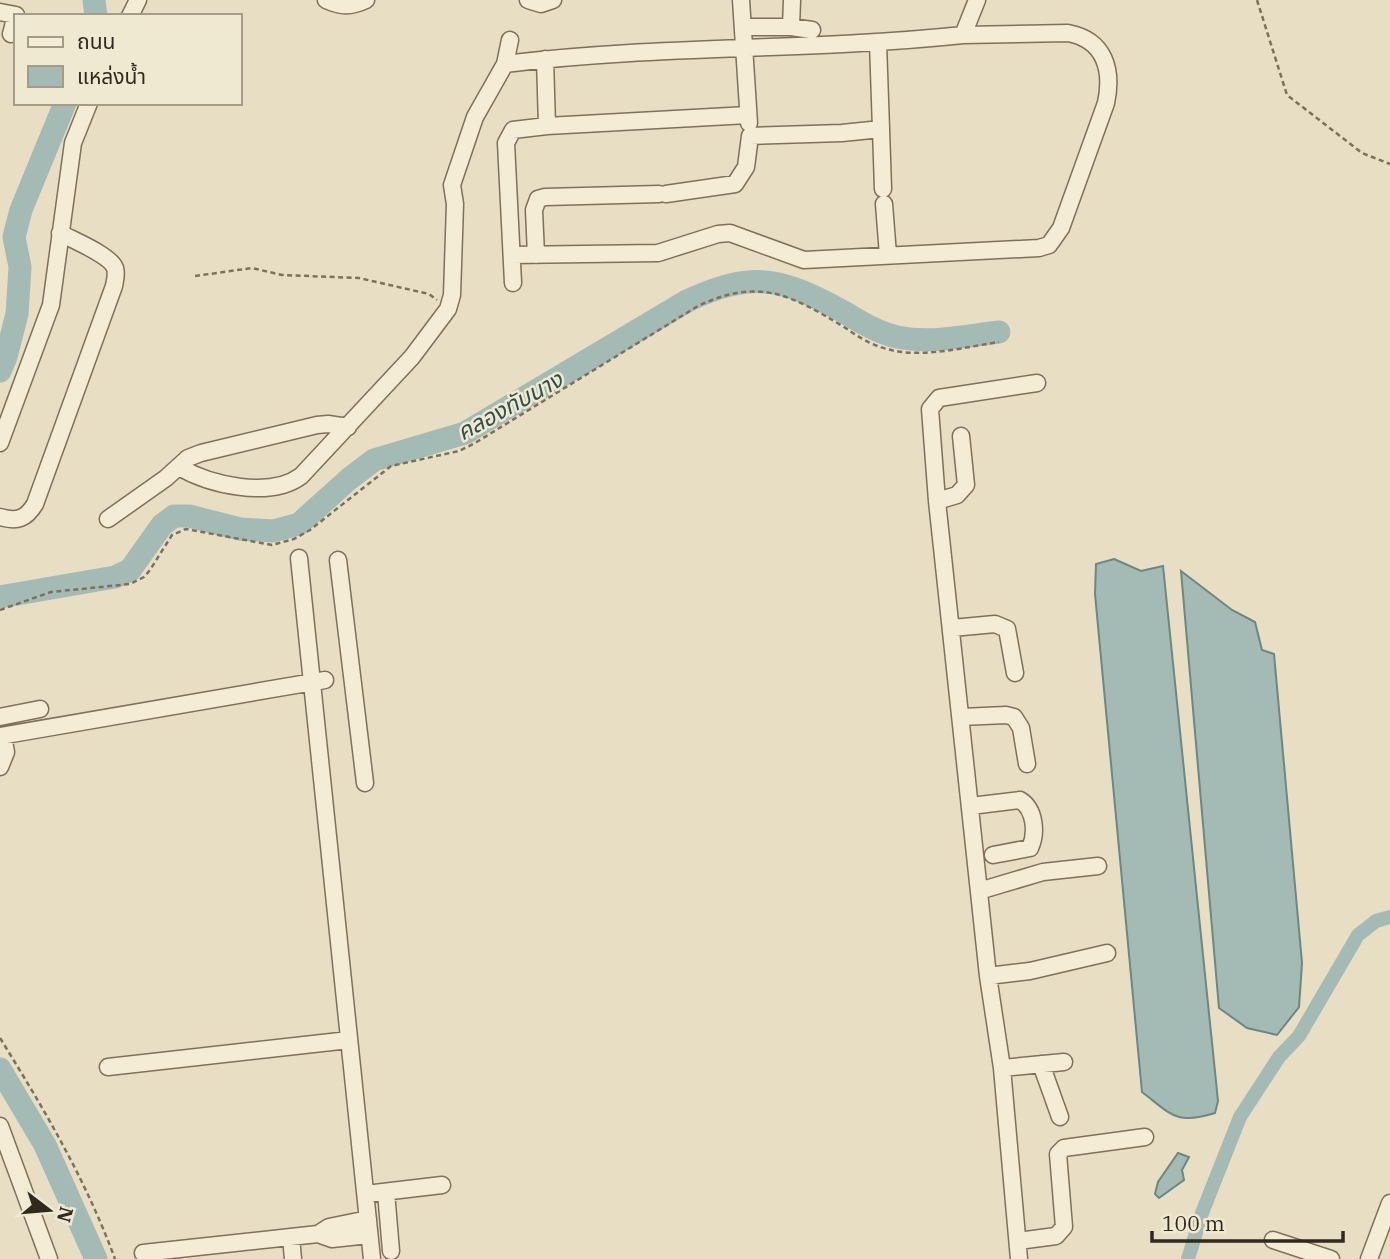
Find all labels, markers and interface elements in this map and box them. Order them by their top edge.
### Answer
legend [14,14,242,105]
text: ถนน [77,27,115,55]
text: แหล่งน้ำ [77,62,146,90]
water label: คลองทับนาง [451,363,569,446]
north arrow [14,1175,84,1245]
scale bar [1152,1200,1343,1244]
text: N [52,1204,79,1225]
text: 100 m [1162,1209,1225,1237]

